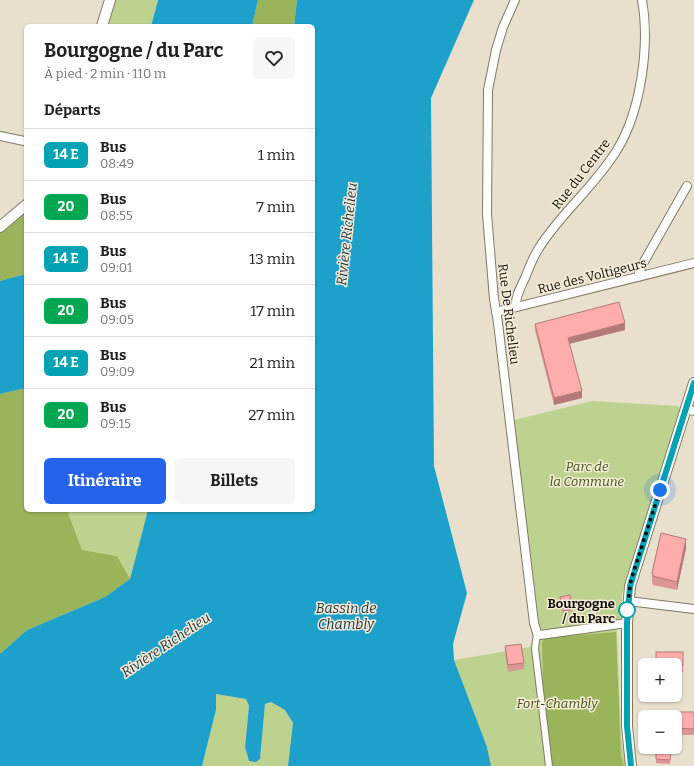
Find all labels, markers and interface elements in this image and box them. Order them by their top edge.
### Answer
button: heart [253,37,295,79]
text: Bourgogne / du Parc [44,39,223,62]
text: À pied · 2 min · 110 m [44,66,166,81]
text: Départs [44,101,101,119]
street label: Rue du Centre [549,136,613,212]
text: Bus [100,138,126,156]
text: 14 E [53,146,79,163]
text: 1 min [258,146,295,164]
text: 08:49 [100,156,134,171]
water label: Rivière Richelieu [333,182,361,286]
text: Bus [100,190,126,208]
text: 20 [58,198,74,215]
text: 7 min [256,198,295,216]
text: 08:55 [100,208,133,223]
text: Bus [100,242,126,260]
text: 14 E [53,250,79,267]
text: 13 min [249,250,295,268]
street label: Rue des Voltigeurs [536,255,648,297]
text: 09:01 [100,260,132,275]
street label: Rue De Richelieu [495,263,523,365]
text: Bus [100,294,126,312]
text: 20 [58,302,74,319]
text: 17 min [250,302,295,320]
text: 09:05 [100,312,134,327]
text: Bus [100,346,126,364]
text: 14 E [53,354,79,371]
text: 21 min [249,354,295,372]
text: 09:09 [100,364,135,379]
text: Bus [100,398,126,416]
text: 20 [58,406,74,423]
text: 27 min [248,406,295,424]
text: 09:15 [100,416,131,431]
button: Itinéraire [44,458,166,504]
button: Billets [174,458,295,504]
park label: Parc de la Commune [550,459,625,489]
your location [650,480,670,500]
place label: Bourgogne / du Parc [547,596,615,626]
water label: Bassin de Chambly [316,600,376,633]
marker: Bourgogne / du Parc [618,601,636,619]
water label: Rivière Richelieu [118,609,214,681]
map controls [638,658,682,754]
button: + [638,658,682,702]
park label: Fort-Chambly [516,696,599,711]
button: − [638,710,682,754]

